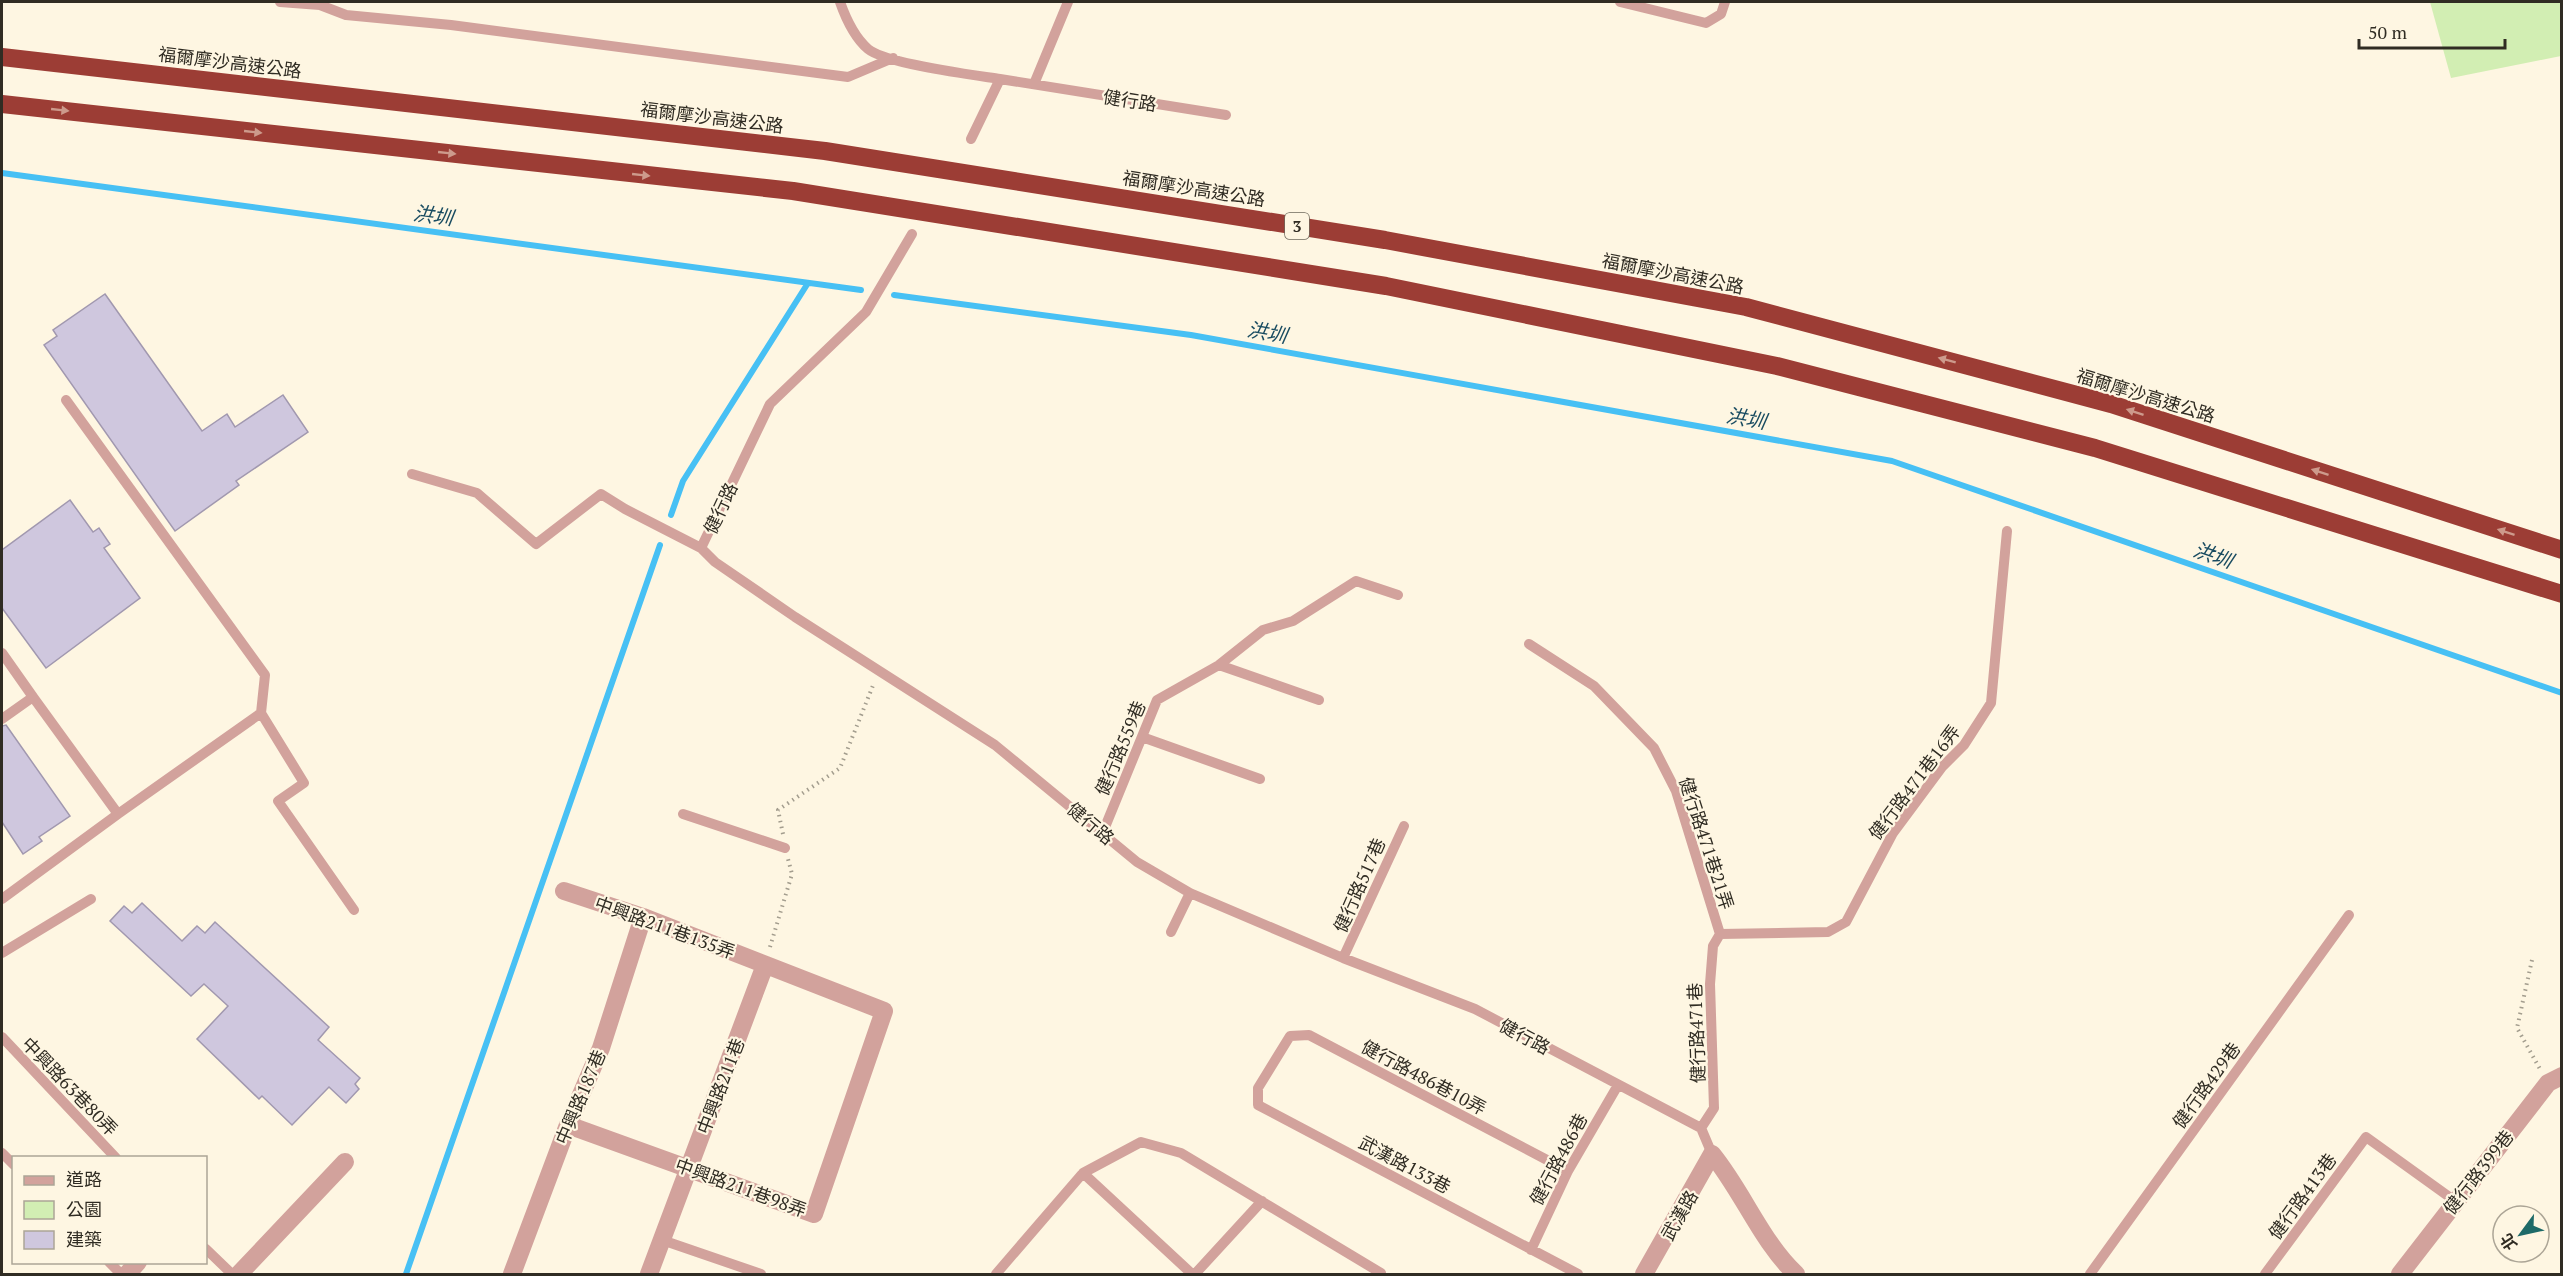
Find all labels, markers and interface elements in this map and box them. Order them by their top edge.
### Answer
scale bar [2359,12,2504,50]
text: 50 m [2368,20,2408,44]
street label: 福爾摩沙高速公路 [157,41,303,83]
street label: 健行路 [1101,84,1159,116]
street label: 福爾摩沙高速公路 [639,96,785,138]
one-way arrow [50,105,69,115]
one-way arrow [244,127,263,136]
one-way arrow [438,148,457,158]
street label: 福爾摩沙高速公路 [1121,165,1267,211]
one-way arrow [632,170,651,179]
water label: 洪圳 [411,199,458,232]
road number: 3 [1285,213,1309,239]
street label: 福爾摩沙高速公路 [1600,247,1746,299]
water label: 洪圳 [1245,315,1292,349]
one-way arrow [1938,355,1956,365]
street label: 福爾摩沙高速公路 [2074,362,2218,428]
water label: 洪圳 [1724,401,1771,435]
one-way arrow [2126,406,2144,416]
one-way arrow [2311,467,2329,476]
street label: 健行路 [698,478,742,538]
one-way arrow [2497,527,2515,536]
water label: 洪圳 [2190,536,2239,575]
street label: 健行路559巷 [1089,697,1151,799]
street label: 健行路471巷16弄 [1863,720,1965,844]
street label: 健行路471巷21弄 [1674,774,1740,912]
street label: 健行路 [1063,796,1119,850]
street label: 健行路517巷 [1328,834,1390,936]
street label: 中興路211巷135弄 [592,890,738,964]
street label: 健行路471巷 [1682,982,1710,1084]
street label: 健行路 [1496,1013,1554,1059]
street label: 中興路63巷80弄 [17,1031,123,1141]
street label: 健行路486巷10弄 [1357,1034,1491,1120]
street label: 中興路211巷 [691,1035,749,1137]
street label: 健行路429巷 [2167,1037,2245,1133]
street label: 中興路187巷 [549,1046,611,1148]
street label: 健行路486巷 [1524,1109,1592,1209]
street label: 健行路399巷 [2438,1125,2518,1219]
street label: 武漢路133巷 [1355,1130,1455,1198]
street label: 健行路413巷 [2263,1148,2341,1244]
street label: 中興路211巷98弄 [672,1152,810,1222]
legend [12,1156,207,1264]
text: 道路 [66,1167,102,1191]
street label: 武漢路 [1655,1186,1703,1244]
text: 公園 [66,1197,102,1221]
north arrow [2491,1204,2551,1264]
text: 建築 [66,1227,102,1251]
text: 北 [2495,1229,2522,1255]

